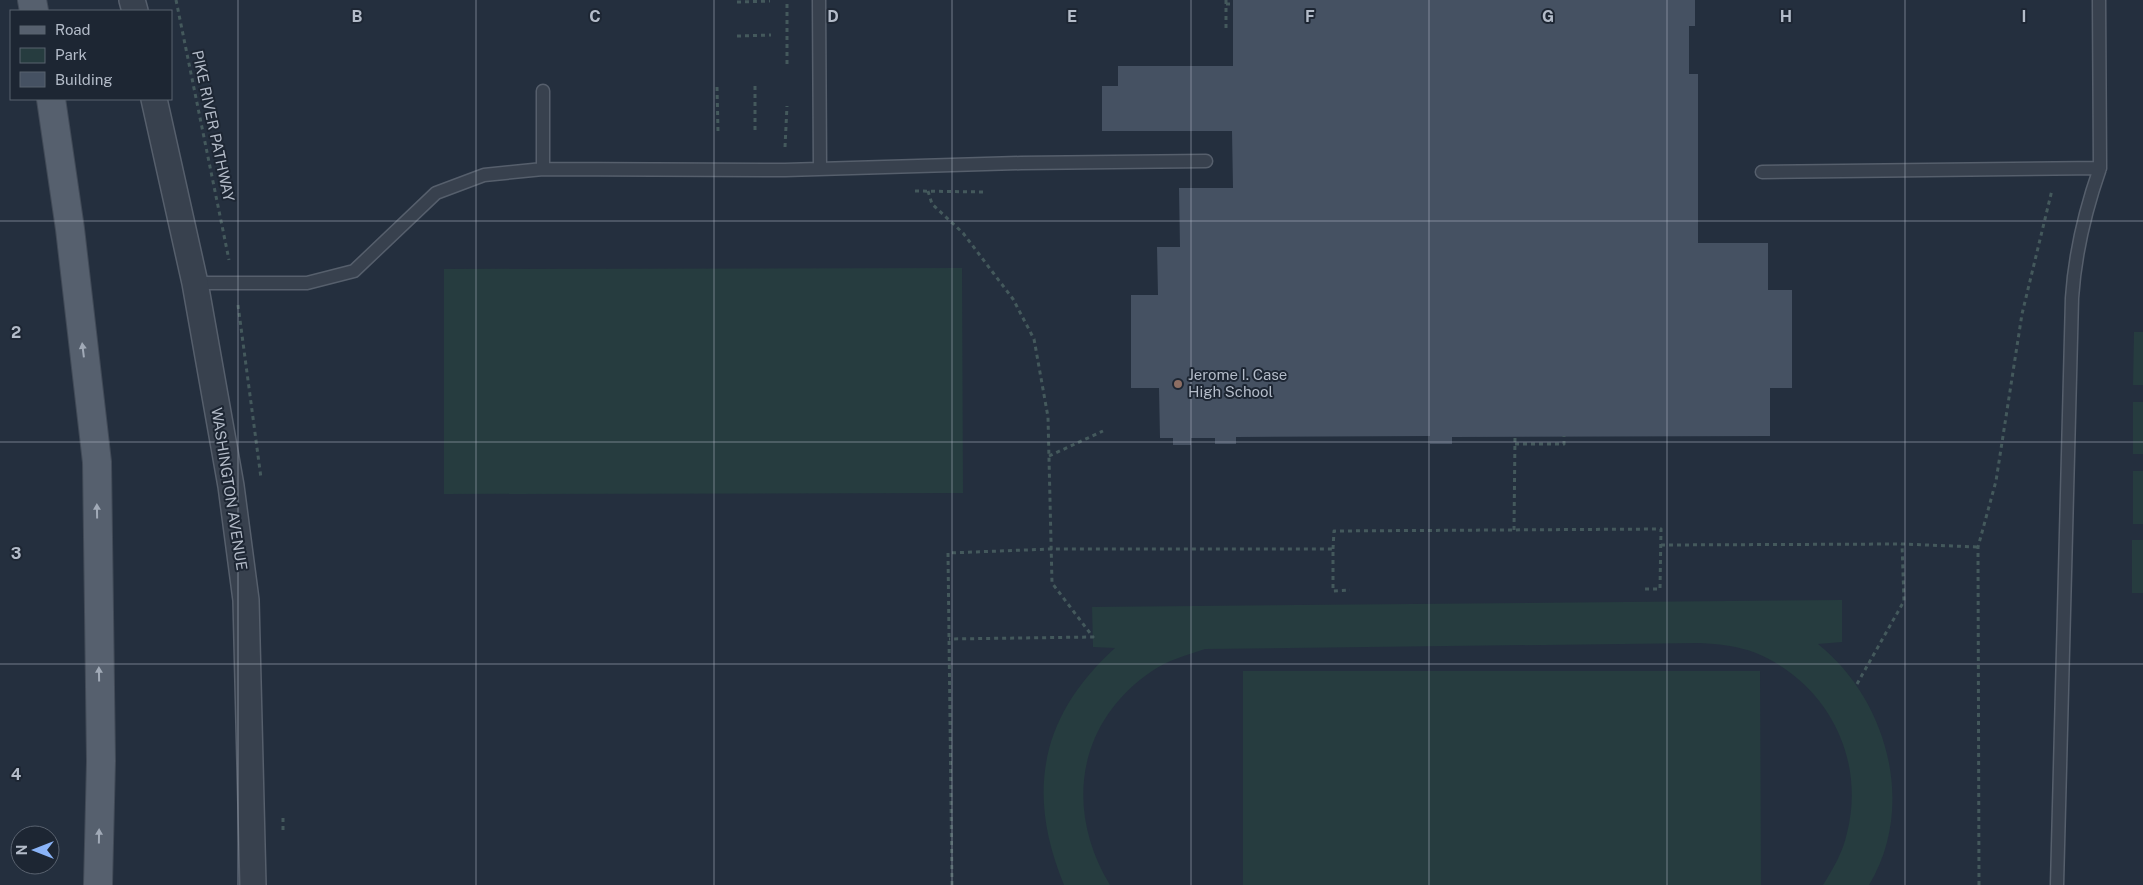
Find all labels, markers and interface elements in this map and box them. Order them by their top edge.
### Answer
text: B [352,7,363,26]
text: C [589,7,601,26]
text: D [827,7,839,26]
text: E [1067,7,1077,26]
text: F [1305,7,1315,26]
text: G [1542,7,1554,26]
text: H [1780,7,1792,26]
text: I [2022,7,2026,26]
legend [10,10,172,100]
text: Road [55,21,91,38]
text: Park [55,46,87,63]
street label: PIKE RIVER PATHWAY [189,49,238,203]
text: Building [55,71,113,88]
text: 2 [11,323,21,342]
one-way arrow [79,341,87,357]
place label: Jerome I. Case High School [1188,366,1287,400]
marker: Jerome I. Case High School [1172,378,1184,390]
street label: WASHINGTON AVENUE [208,406,251,572]
one-way arrow [93,503,101,519]
text: 3 [11,544,21,563]
one-way arrow [95,666,103,682]
text: 4 [11,765,22,784]
north arrow [10,825,60,875]
one-way arrow [95,828,103,844]
text: N [14,845,30,855]

